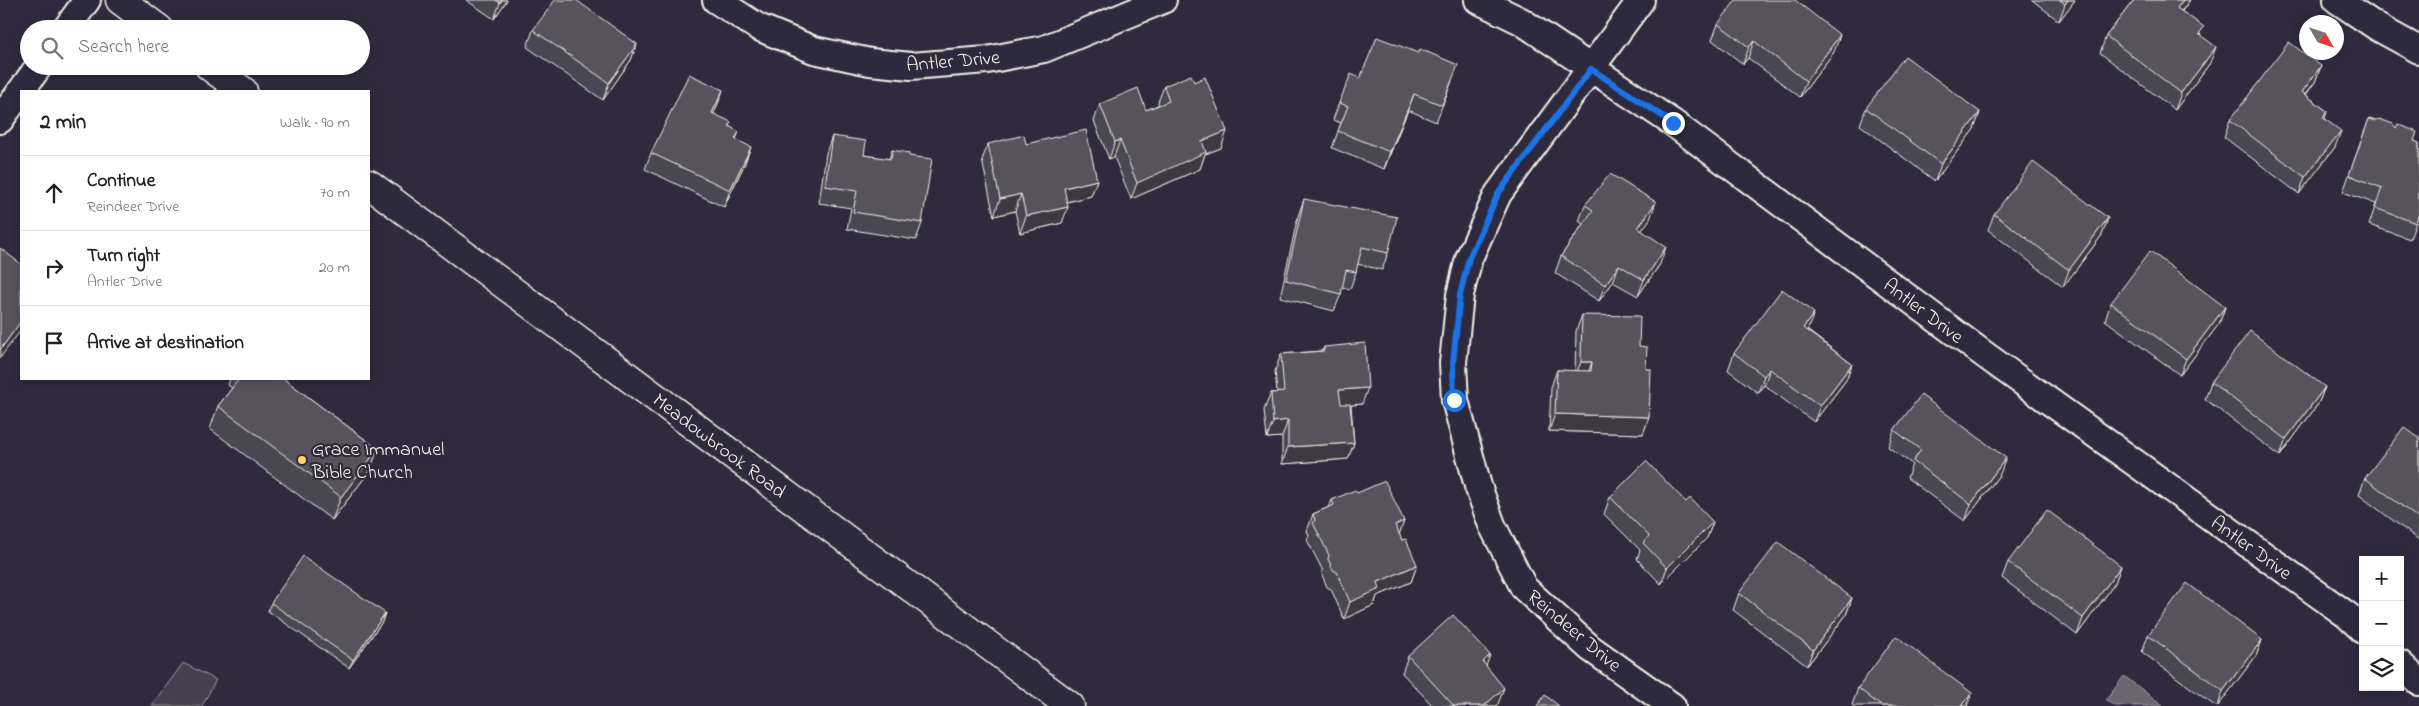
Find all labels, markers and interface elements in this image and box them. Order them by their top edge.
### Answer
north arrow [2299,15,2344,60]
search box [20,20,370,75]
icon: search [38,34,66,62]
text: Search here [78,34,169,61]
street label: Antler Drive [905,44,1001,81]
text: 2 min [40,108,86,138]
text: Walk · 90 m [280,111,350,135]
route end [1662,112,1685,135]
text: Continue [87,168,155,195]
icon: ahead [40,179,68,207]
text: 70 m [320,181,350,205]
text: Reindeer Drive [87,195,179,219]
text: Turn right [87,243,160,270]
icon: right [40,254,68,282]
text: 20 m [319,256,350,280]
text: Antler Drive [87,270,162,294]
street label: Antler Drive [1876,272,1969,352]
icon: arrive [40,329,68,357]
text: Arrive at destination [87,330,244,357]
street label: Meadowbrook Road [646,387,791,507]
route start [1443,389,1466,412]
place label: Grace Immanuel Bible Church [311,436,444,488]
marker: Grace Immanuel Bible Church [296,454,308,466]
street label: Antler Drive [2204,510,2297,588]
map controls [2359,556,2404,691]
button: + [2359,556,2404,601]
street label: Reindeer Drive [1520,584,1627,680]
button: − [2359,601,2404,646]
button: layers [2359,646,2404,691]

